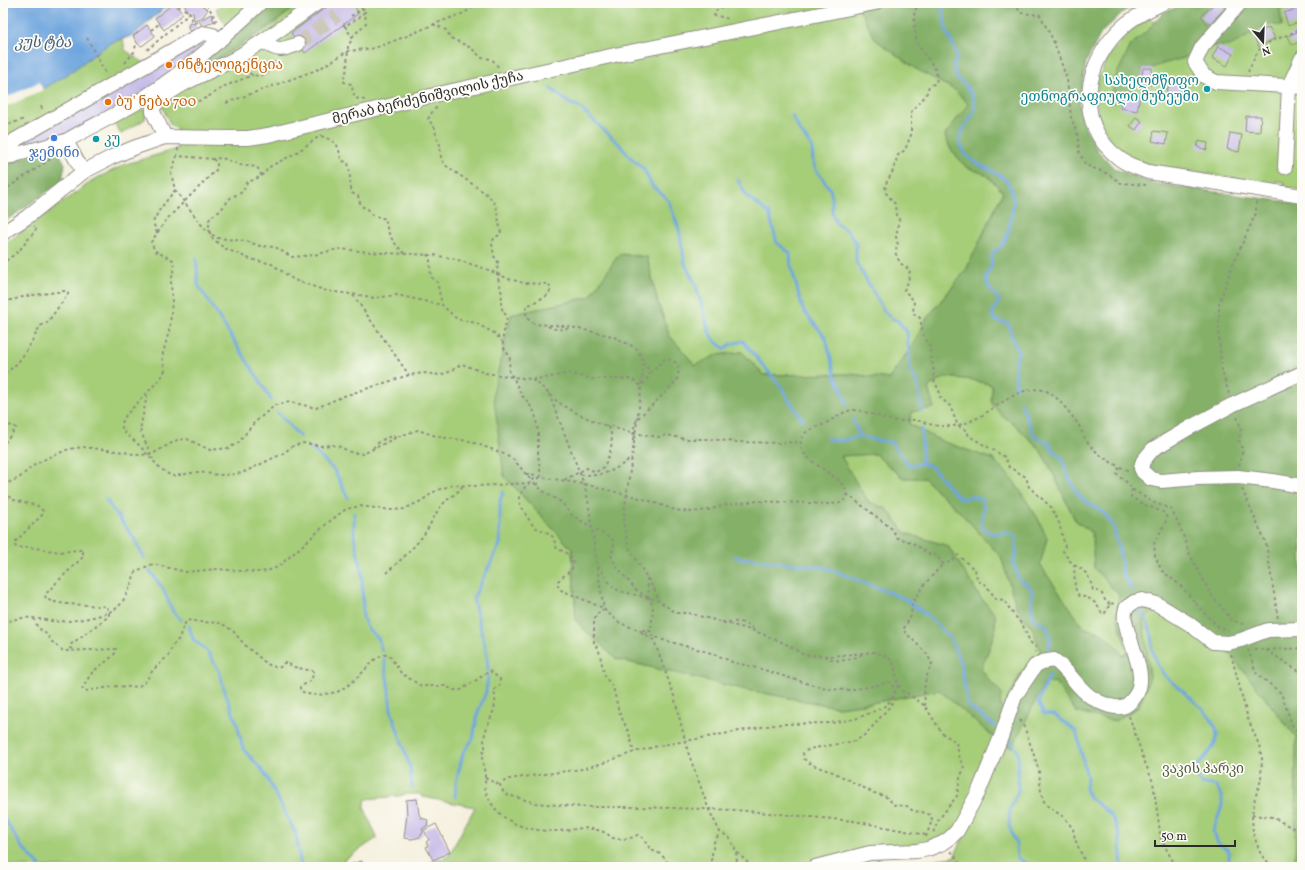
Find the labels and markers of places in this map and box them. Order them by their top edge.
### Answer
place label: ინტელიგენცია [177,56,283,75]
marker: ინტელიგენცია [164,60,174,70]
place label: სახელმწიფო ეთნოგრაფიული მუზეუმი [1021,72,1199,107]
marker: სახელმწიფო ეთნოგრაფიული მუზეუმი [1202,84,1212,94]
place label: ბუ' ნება 700 [116,93,196,112]
marker: ბუ' ნება 700 [103,97,113,107]
place label: კუ [104,130,120,149]
marker: ჯემინი [49,133,59,143]
marker: კუ [91,134,101,144]
place label: ჯემინი [29,144,79,163]

